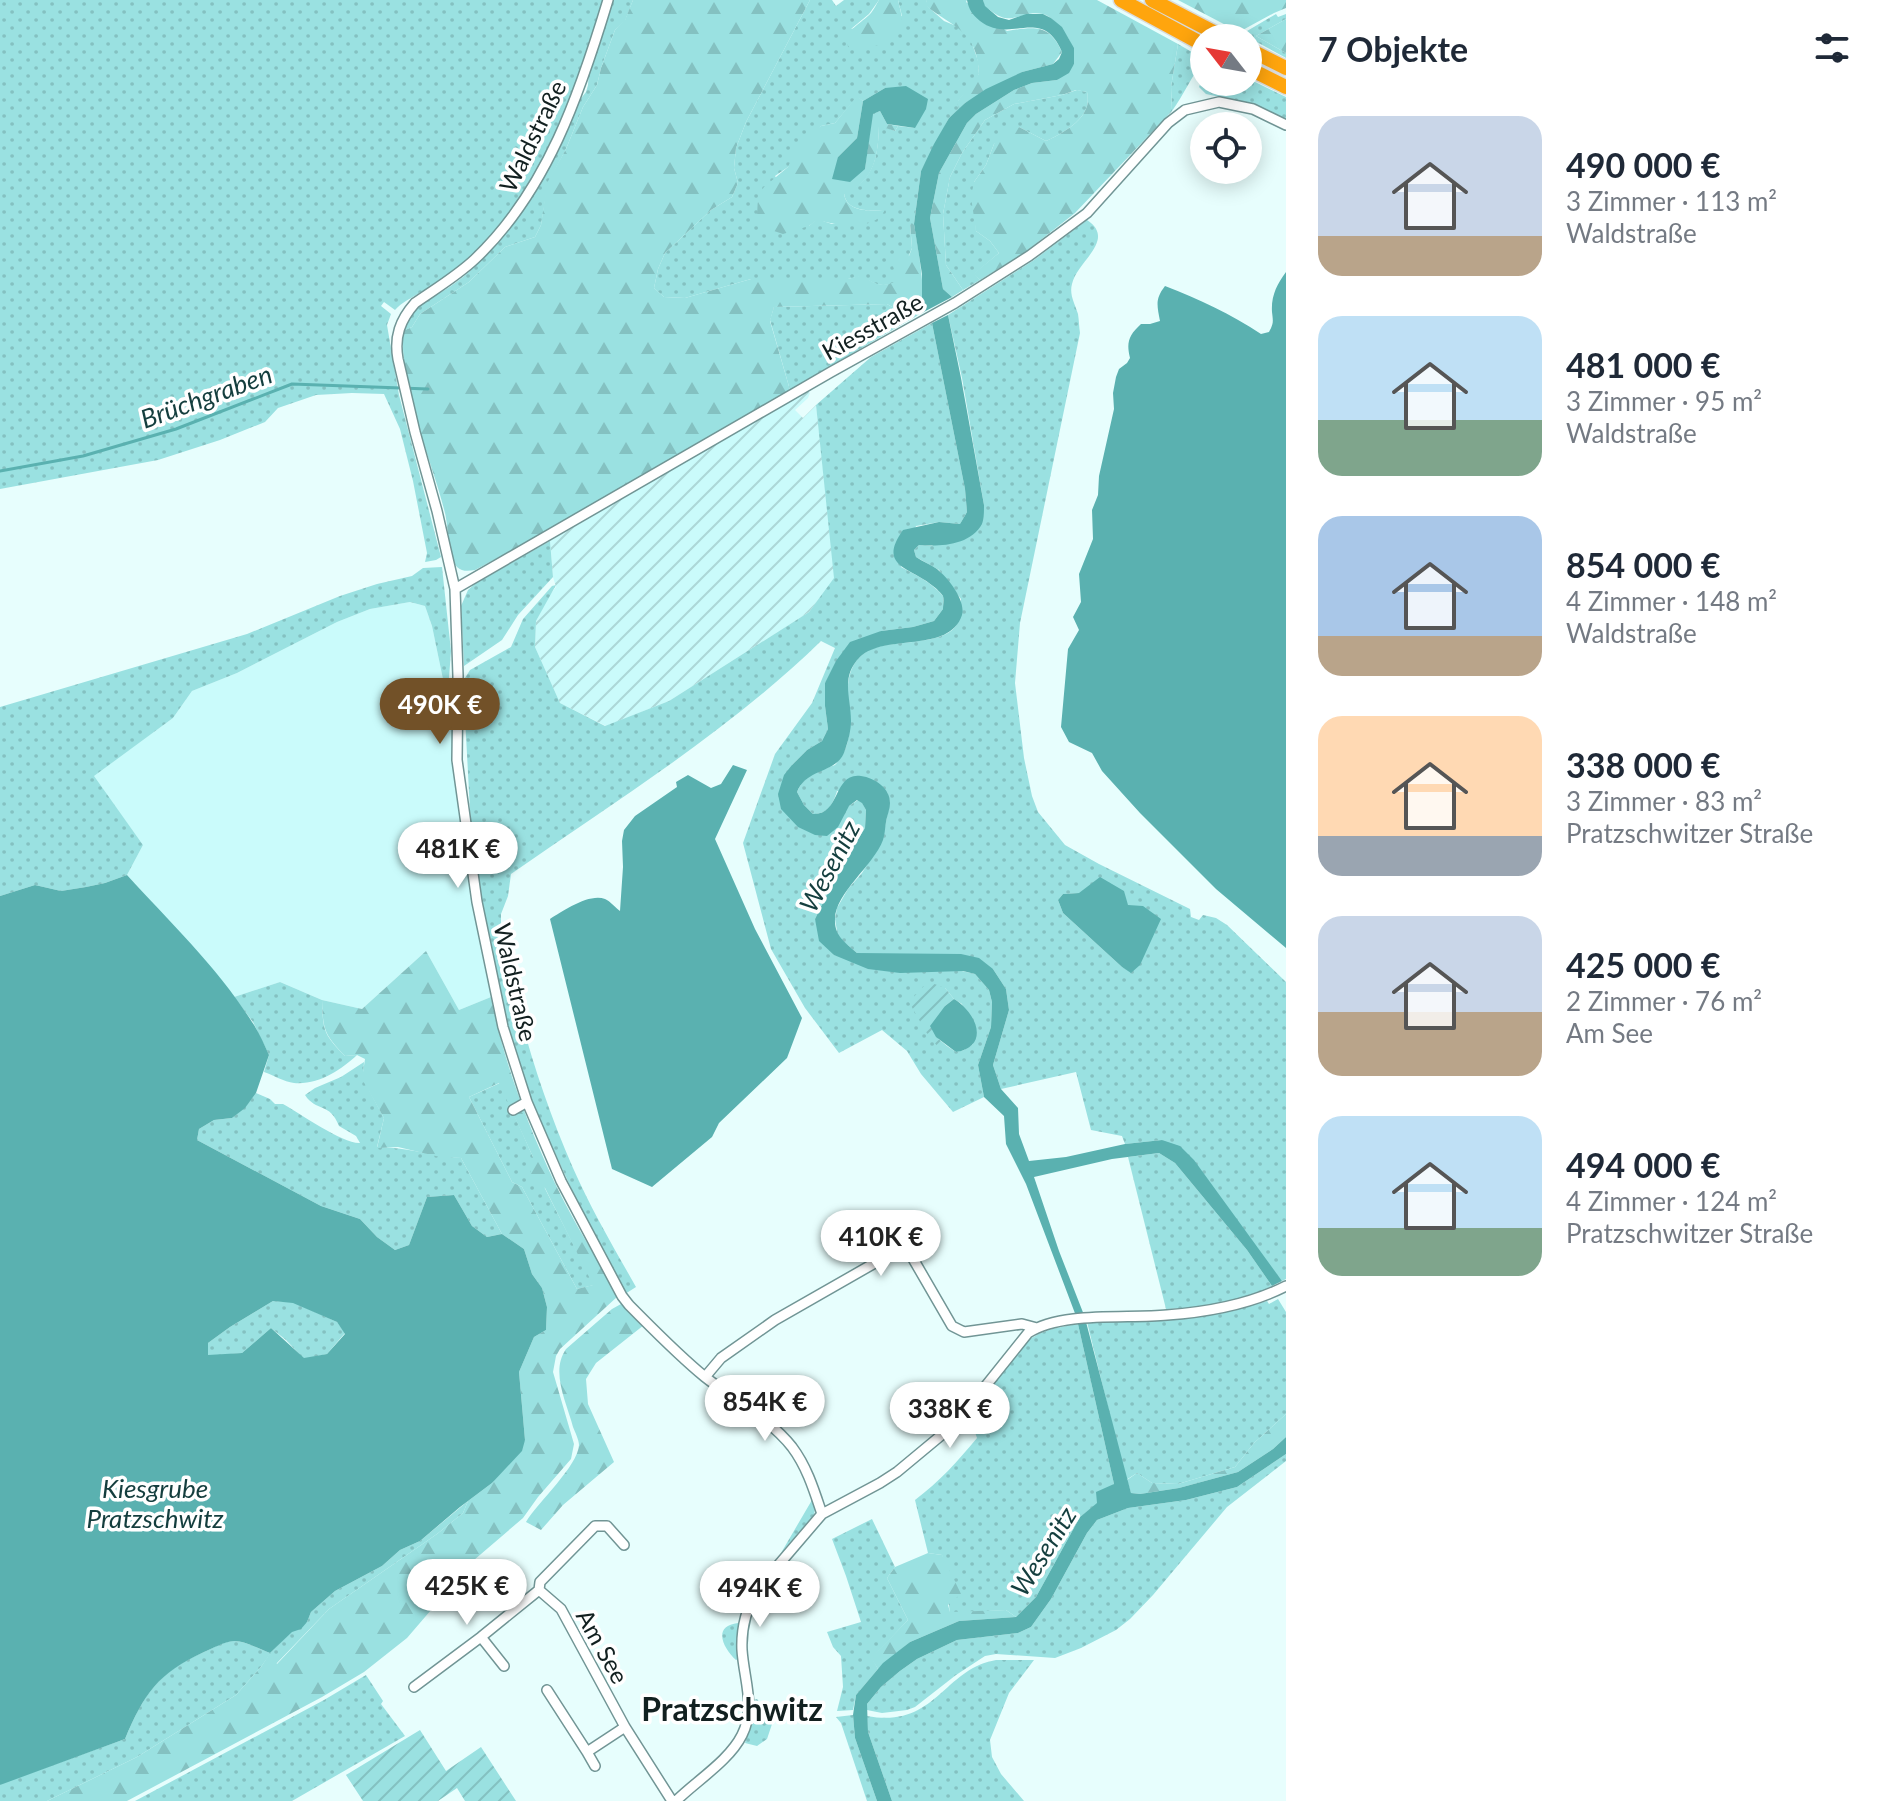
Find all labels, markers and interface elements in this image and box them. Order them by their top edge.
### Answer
north arrow [1190,24,1262,96]
map controls [1190,24,1262,184]
icon: filters [1810,26,1854,70]
text: 7 Objekte [1318,28,1468,69]
street label: Waldstraße [493,75,571,197]
button: locate [1190,112,1262,184]
text: 490 000 € [1566,144,1721,185]
icon: home [1382,148,1478,244]
text: 3 Zimmer · 113 m² [1566,185,1777,217]
text: Waldstraße [1566,217,1697,249]
street label: Kiesstraße [817,286,927,366]
text: 481 000 € [1566,344,1721,385]
icon: home [1382,348,1478,444]
water label: Brüchgraben [136,357,276,435]
text: 3 Zimmer · 95 m² [1566,385,1762,417]
text: Waldstraße [1566,417,1697,449]
text: 854 000 € [1566,544,1721,585]
icon: home [1382,548,1478,644]
text: 4 Zimmer · 148 m² [1566,585,1777,617]
text: Waldstraße [1566,617,1697,649]
pin: 490K € [375,678,505,746]
text: 490K € [398,688,482,720]
text: 338 000 € [1566,744,1721,785]
icon: home [1382,748,1478,844]
text: 3 Zimmer · 83 m² [1566,785,1762,817]
water label: Wesenitz [792,815,866,917]
text: Pratzschwitzer Straße [1566,817,1813,849]
pin: 481K € [393,822,523,890]
text: 481K € [416,832,500,864]
street label: Waldstraße [488,920,544,1044]
text: 425 000 € [1566,944,1721,985]
icon: home [1382,948,1478,1044]
text: 2 Zimmer · 76 m² [1566,985,1762,1017]
text: Am See [1566,1017,1653,1049]
text: 494 000 € [1566,1144,1721,1185]
icon: home [1382,1148,1478,1244]
text: 4 Zimmer · 124 m² [1566,1185,1777,1217]
pin: 410K € [816,1210,946,1278]
text: Pratzschwitzer Straße [1566,1217,1813,1249]
text: 410K € [839,1220,923,1252]
pin: 854K € [700,1375,830,1443]
pin: 338K € [885,1382,1015,1450]
text: 854K € [723,1385,807,1417]
text: 338K € [908,1392,992,1424]
water label: Kiesgrube Pratzschwitz [87,1472,223,1534]
water label: Wesenitz [1003,1501,1083,1601]
pin: 425K € [402,1559,532,1627]
pin: 494K € [695,1561,825,1629]
text: 425K € [425,1569,509,1601]
text: 494K € [718,1571,802,1603]
street label: Am See [571,1604,635,1688]
district label: Pratzschwitz [641,1689,823,1728]

